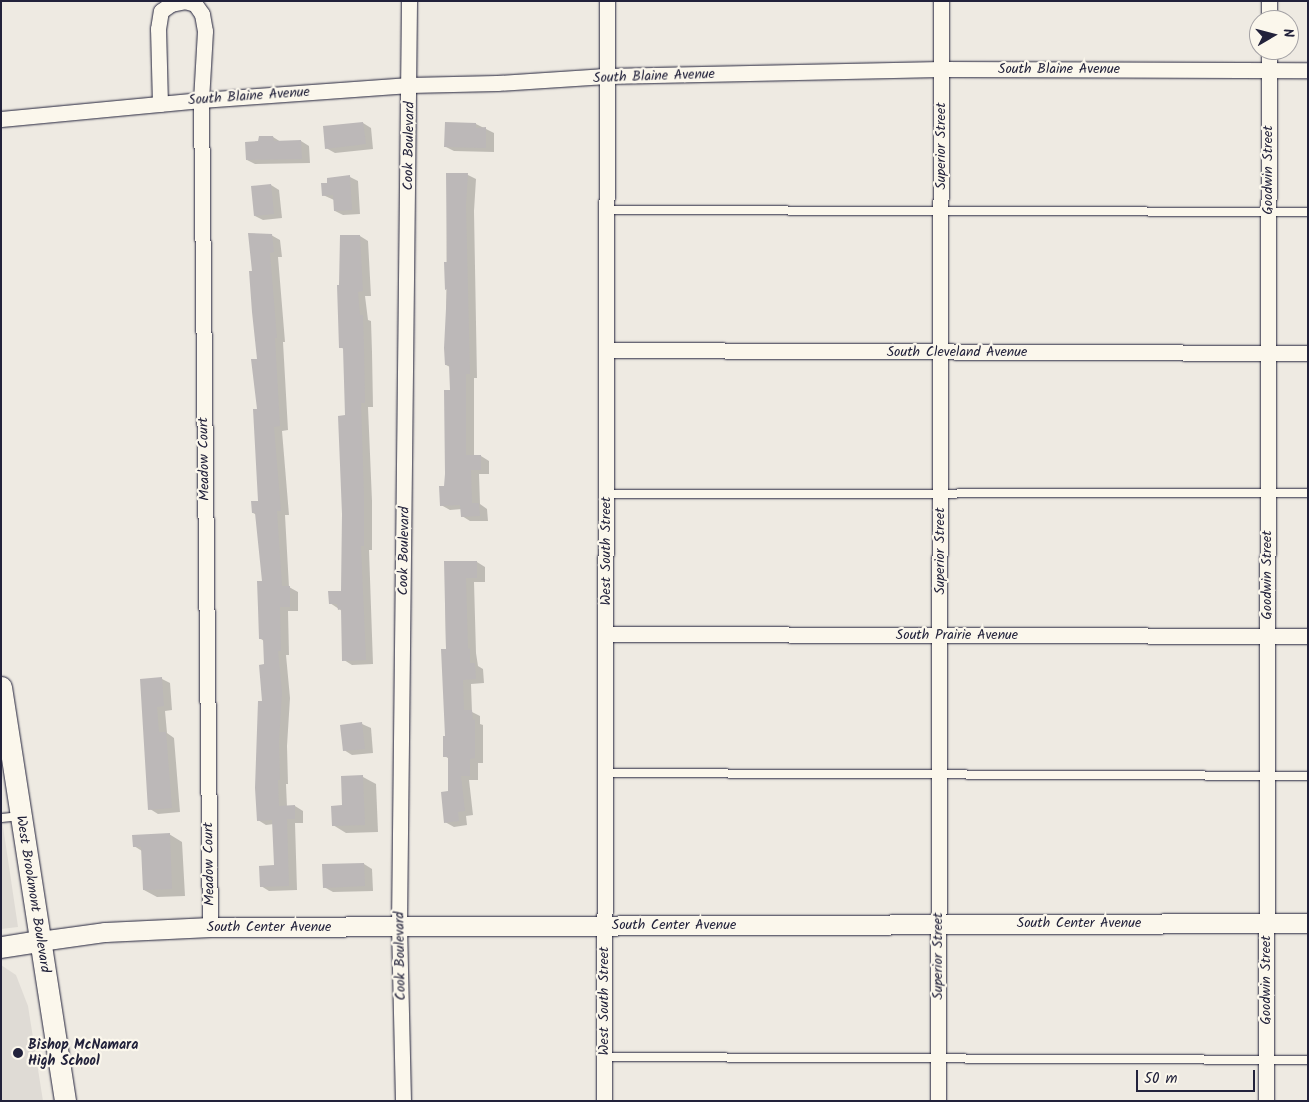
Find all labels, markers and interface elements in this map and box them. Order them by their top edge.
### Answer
north arrow [1249,10,1299,60]
text: N [1276,27,1299,39]
street label: South Blaine Avenue [998,61,1120,77]
street label: South Blaine Avenue [593,65,715,87]
street label: South Blaine Avenue [188,83,310,109]
street label: Cook Boulevard [400,101,418,191]
street label: Superior Street [933,102,949,190]
street label: Goodwin Street [1260,125,1276,215]
street label: South Cleveland Avenue [887,344,1027,360]
street label: Meadow Court [195,417,213,501]
street label: West South Street [598,497,614,605]
street label: Cook Boulevard [395,506,413,596]
street label: Superior Street [932,507,948,595]
street label: Goodwin Street [1259,530,1275,620]
street label: South Prairie Avenue [896,627,1018,643]
street label: West Brookmont Boulevard [12,814,54,974]
street label: Meadow Court [200,822,218,906]
street label: Cook Boulevard [391,911,409,1001]
street label: Superior Street [930,912,946,1000]
street label: South Center Avenue [1017,915,1141,931]
street label: South Center Avenue [612,917,736,933]
street label: South Center Avenue [207,919,331,935]
street label: Goodwin Street [1258,935,1274,1025]
street label: West South Street [596,947,612,1055]
place label: Bishop McNamara High School [28,1037,138,1070]
marker: Bishop McNamara High School [12,1047,24,1059]
scale bar [1139,1060,1258,1092]
text: 50 m [1144,1067,1178,1091]

